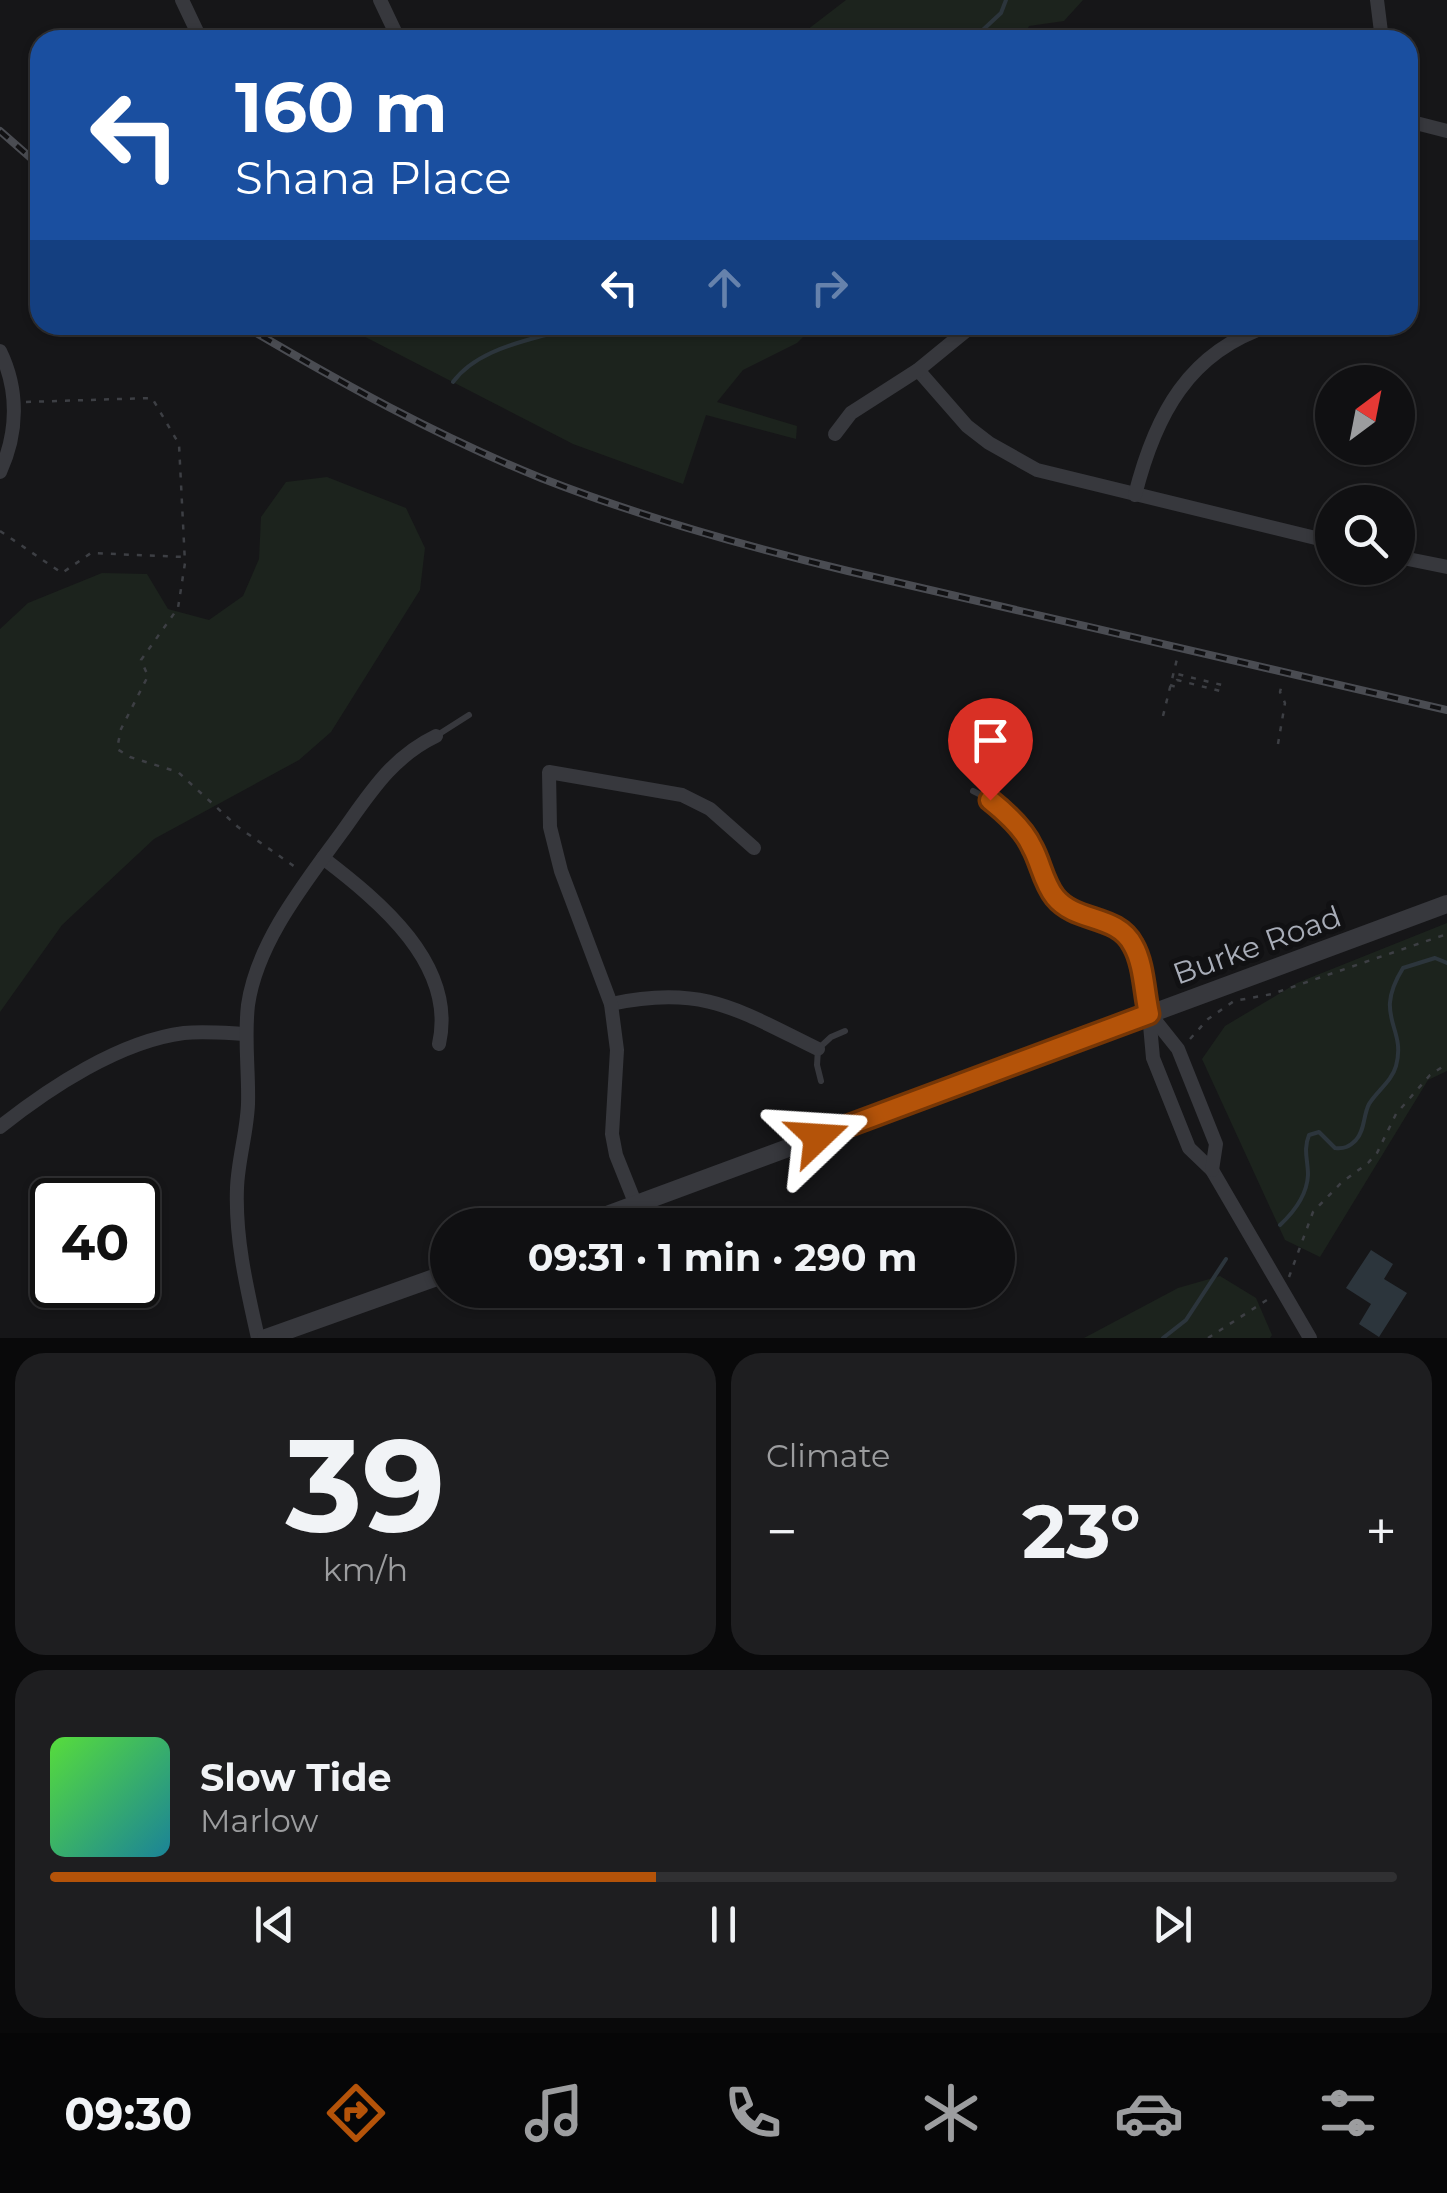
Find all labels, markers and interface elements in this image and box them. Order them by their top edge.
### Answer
text: 160 m [235,64,448,150]
icon: left [70,70,200,200]
text: Shana Place [235,150,512,205]
icon: left [592,260,647,315]
icon: ahead [697,260,752,315]
icon: right [802,260,857,315]
north arrow [1315,365,1415,465]
map controls [1315,365,1415,585]
button: search [1315,485,1415,585]
pin [948,698,1033,801]
icon: arrive [963,713,1018,768]
street label: Burke Road [1168,897,1346,993]
position arrow [766,1085,870,1189]
speed limit sign: 40 [30,1178,160,1308]
text: 09:31 · 1 min · 290 m [528,1234,917,1281]
text: 39 [286,1405,445,1564]
text: Climate [766,1436,890,1475]
text: 23° [1022,1485,1141,1577]
text: − [766,1498,798,1565]
text: + [1365,1498,1397,1565]
text: km/h [323,1550,408,1589]
text: Slow Tide [200,1754,392,1801]
text: Marlow [200,1801,318,1840]
icon: previous [247,1897,302,1952]
icon: pause [696,1897,751,1952]
icon: next [1145,1897,1200,1952]
icon: directions [321,2078,391,2148]
icon: music [519,2078,589,2148]
icon: phone [718,2078,788,2148]
icon: climate [916,2078,986,2148]
icon: car [1114,2078,1184,2148]
icon: filters [1313,2078,1383,2148]
text: 09:30 [64,2086,192,2141]

